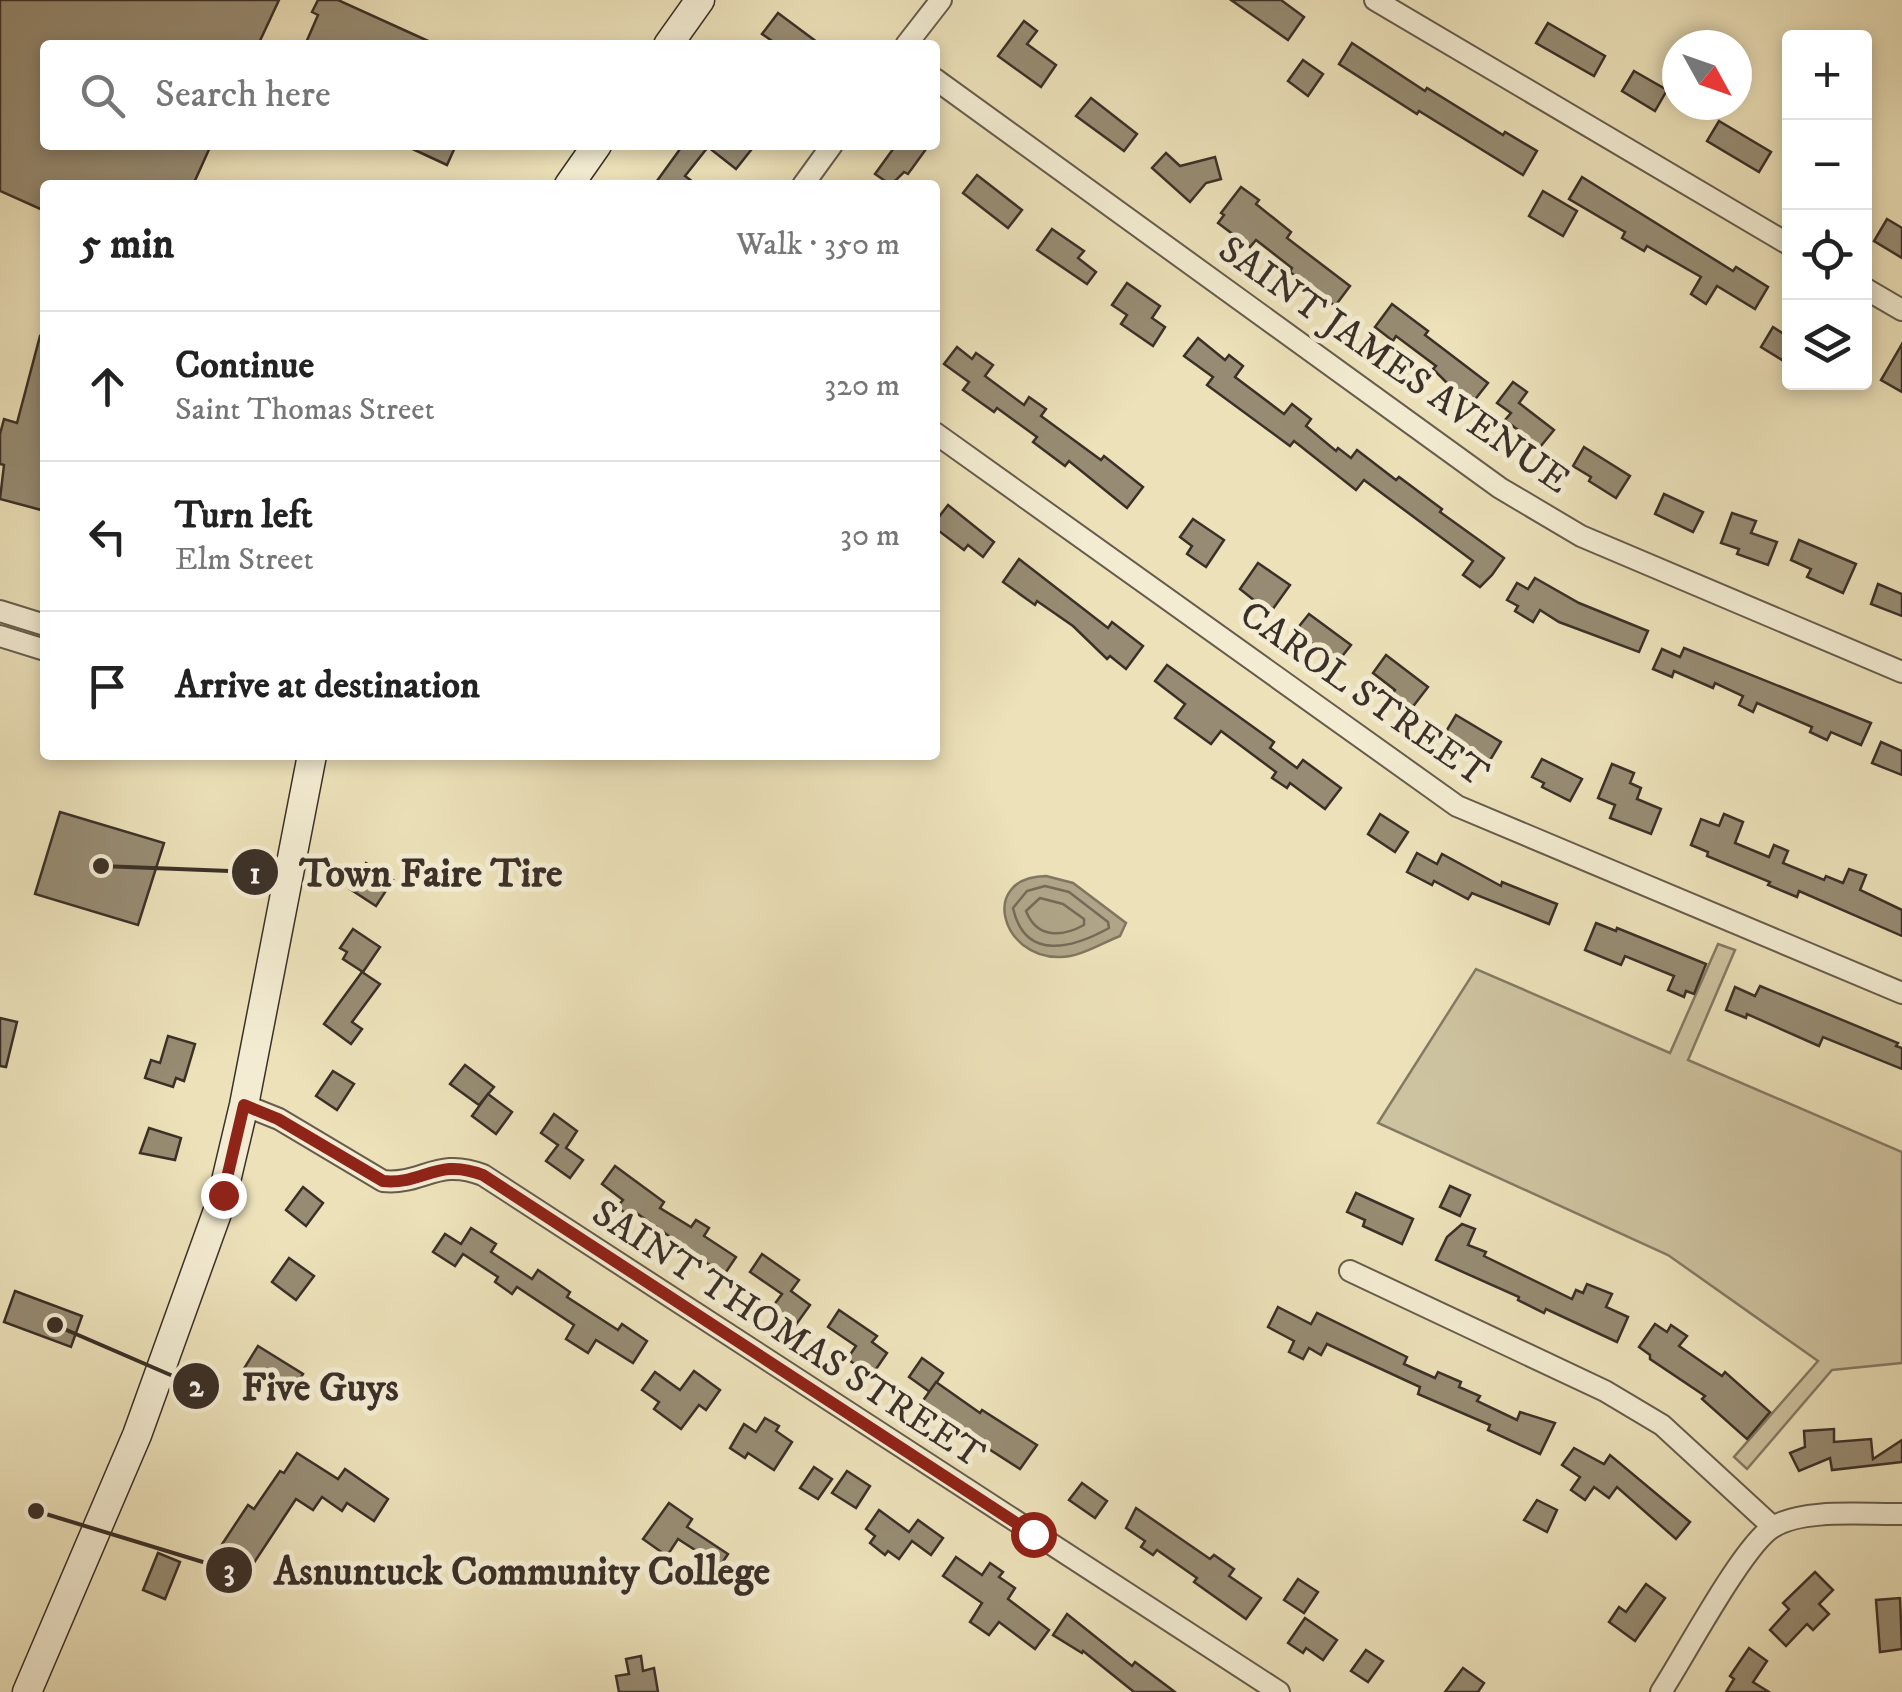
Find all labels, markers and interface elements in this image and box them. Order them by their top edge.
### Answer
north arrow [1662,30,1752,120]
map controls [1782,30,1872,390]
button: + [1782,30,1872,120]
search box [40,40,940,150]
icon: search [75,68,130,123]
text: Search here [155,71,331,119]
button: − [1782,120,1872,210]
button: locate [1782,210,1872,300]
text: 5 min [80,219,174,271]
text: Walk · 350 m [736,225,900,265]
street label: SAINT JAMES AVENUE [1209,226,1579,505]
button: layers [1782,300,1872,390]
text: Continue [175,342,314,390]
icon: ahead [80,359,135,414]
text: 320 m [824,366,900,406]
text: Saint Thomas Street [175,390,435,430]
text: Turn left [175,492,313,540]
icon: left [80,509,135,564]
text: 30 m [840,516,900,556]
text: Elm Street [175,540,314,580]
street label: CAROL STREET [1230,591,1498,798]
icon: arrive [80,659,135,714]
text: Arrive at destination [175,662,480,710]
callout: Town Faire Tire [230,837,583,907]
text: Town Faire Tire [299,850,563,900]
text: 1 [249,856,261,893]
route end [201,1173,247,1219]
street label: SAINT THOMAS STREET [583,1190,993,1480]
callout: Five Guys [171,1351,418,1421]
text: Five Guys [241,1364,399,1414]
text: 2 [189,1369,204,1406]
route start [1011,1512,1057,1558]
callout: Asnuntuck Community College [204,1535,790,1605]
text: Asnuntuck Community College [273,1548,771,1598]
text: 3 [223,1553,235,1590]

